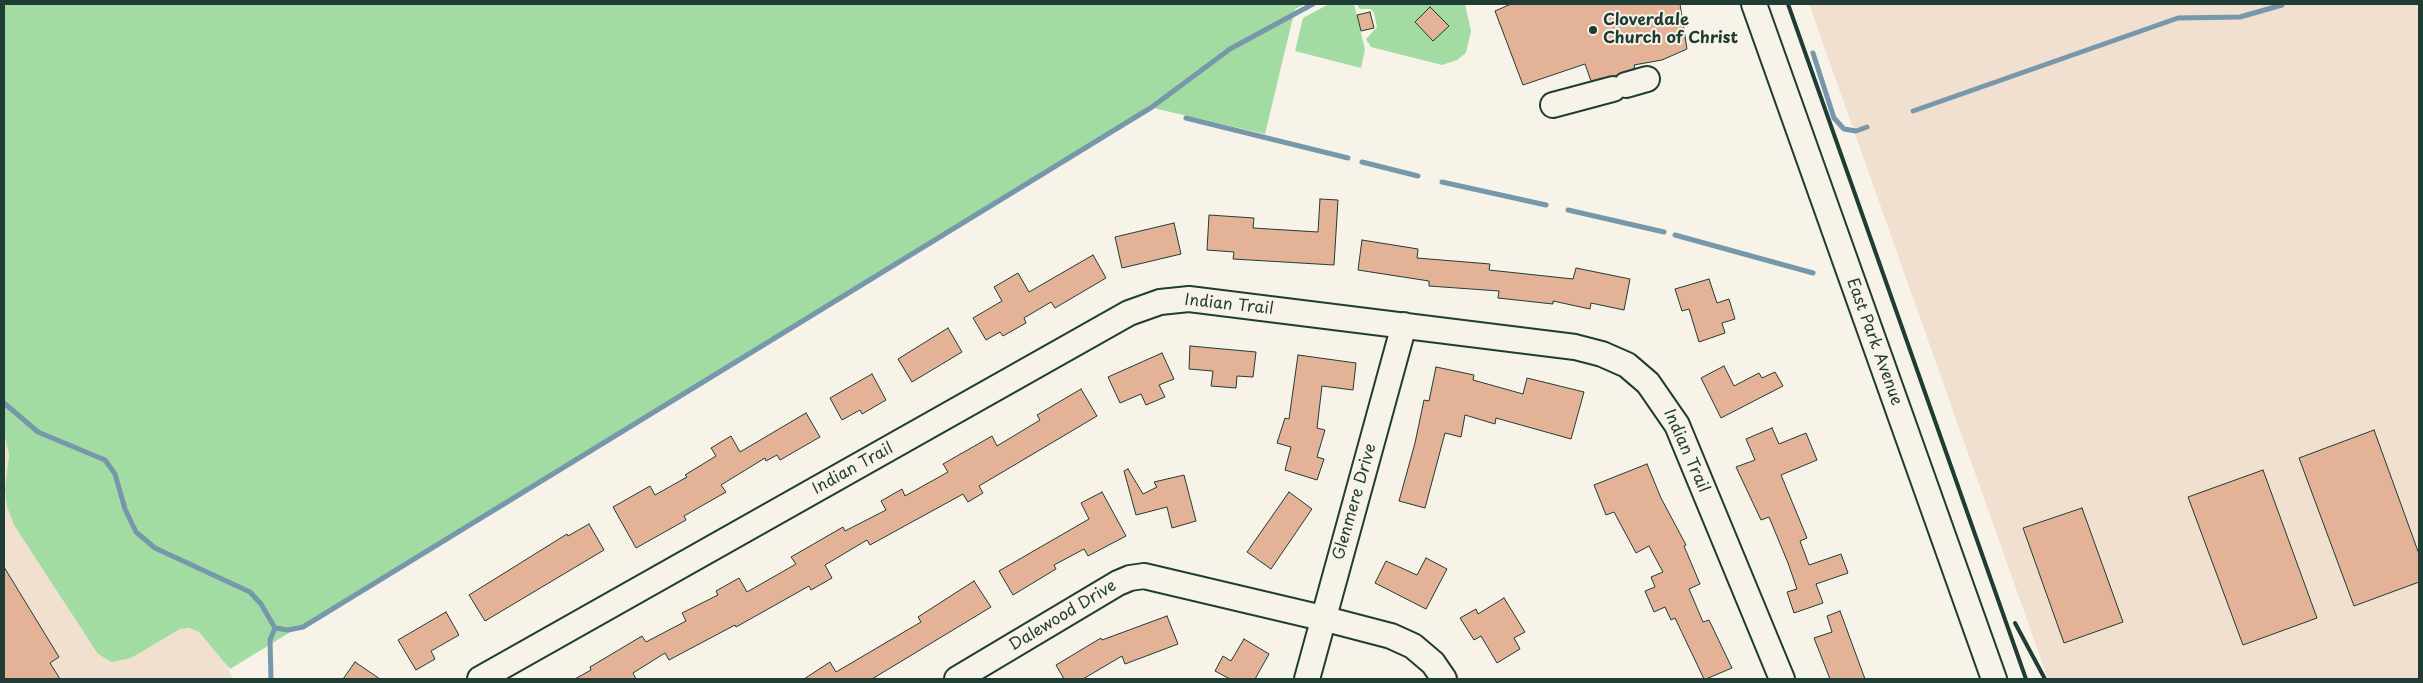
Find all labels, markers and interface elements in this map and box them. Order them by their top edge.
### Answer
place label: Cloverdale Church of Christ [1603,11,1738,49]
marker: Cloverdale Church of Christ [1587,24,1599,36]
street label: East Park Avenue [1842,276,1906,408]
street label: Indian Trail [1184,291,1274,319]
street label: Indian Trail [1659,406,1713,496]
street label: Indian Trail [809,439,897,499]
street label: Glenmere Drive [1329,442,1381,562]
street label: Dalewood Drive [1006,576,1120,656]

